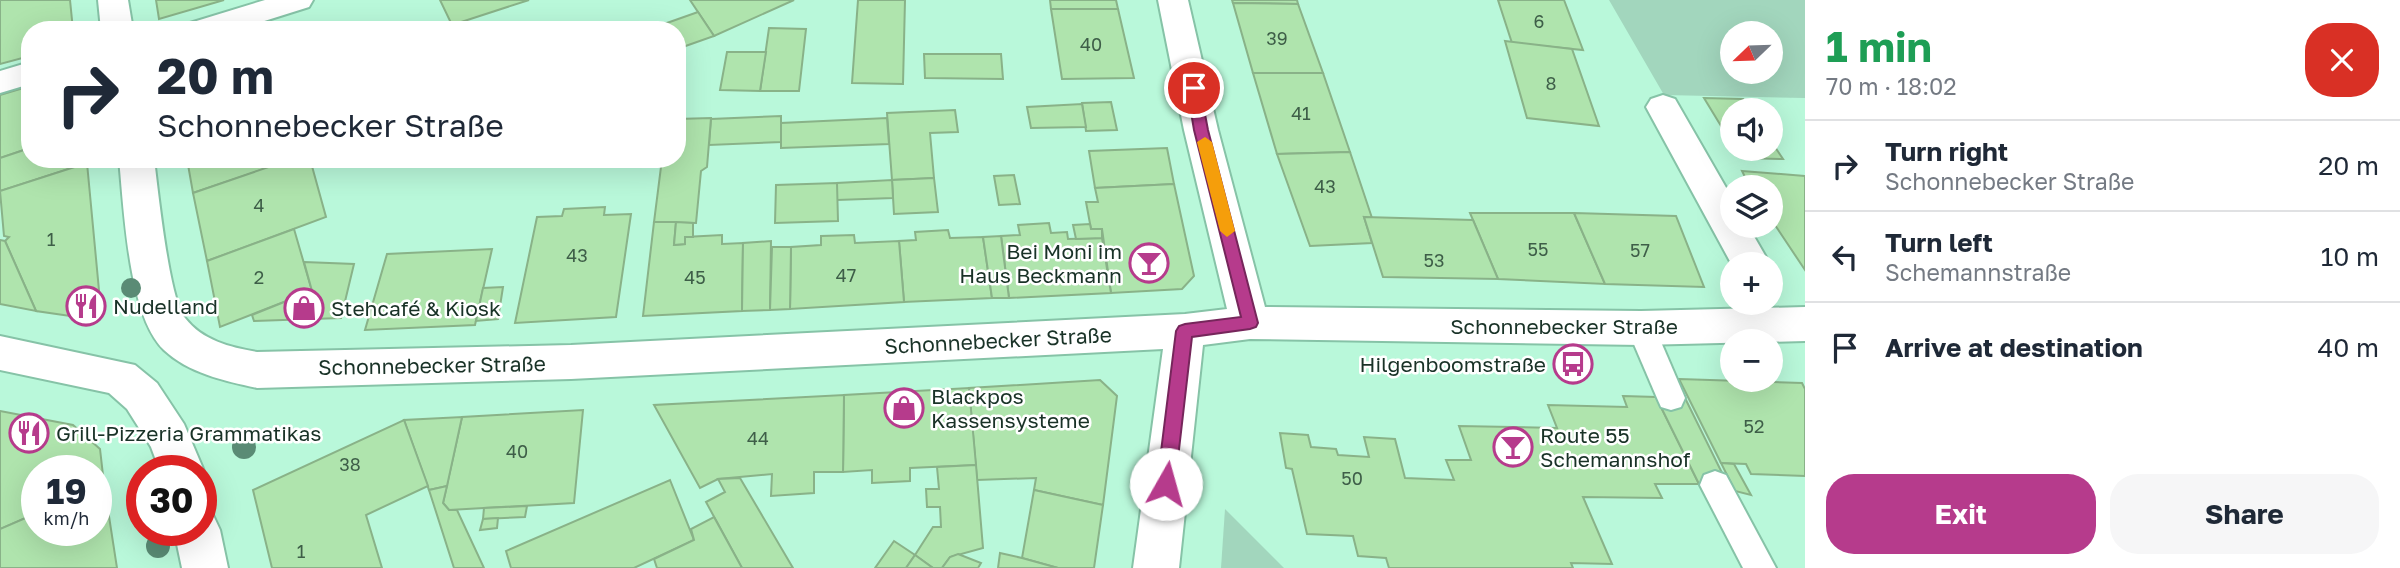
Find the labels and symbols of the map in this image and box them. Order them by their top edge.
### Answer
house number: 6 [1534,10,1544,32]
north arrow [1720,21,1783,84]
house number: 39 [1266,27,1288,49]
house number: 40 [1080,33,1102,55]
pin [1164,58,1224,118]
house number: 8 [1546,72,1556,94]
house number: 41 [1291,102,1311,124]
house number: 43 [1314,175,1336,197]
house number: 4 [254,194,265,216]
house number: 1 [47,228,56,250]
place label: Bei Moni im Haus Beckmann [959,238,1122,288]
house number: 55 [1528,238,1548,260]
house number: 57 [1630,239,1650,261]
bar icon: Bei Moni im Haus Beckmann [1128,242,1170,284]
house number: 43 [566,244,588,266]
house number: 53 [1424,249,1444,271]
house number: 47 [836,264,856,286]
house number: 2 [254,266,264,288]
house number: 45 [684,266,706,288]
restaurant icon: Nudelland [65,285,107,327]
shop icon: Stehcafé & Kiosk [283,287,325,329]
place label: Nudelland [113,293,218,319]
place label: Stehcafé & Kiosk [331,295,501,321]
street label: Schonnebecker Straße [1450,313,1678,339]
street label: Schonnebecker Straße [884,321,1112,359]
bus stop icon: Hilgenboomstraße [1552,343,1594,385]
street label: Schonnebecker Straße [318,350,546,380]
place label: Hilgenboomstraße [1359,351,1546,377]
place label: Blackpos Kassensysteme [931,383,1090,433]
shop icon: Blackpos Kassensysteme [883,387,925,429]
restaurant icon: Grill-Pizzeria Grammatikas [8,412,50,454]
house number: 52 [1744,415,1764,437]
place label: Grill-Pizzeria Grammatikas [56,420,321,446]
place label: Route 55 Schemannshof [1540,422,1691,472]
bar icon: Route 55 Schemannshof [1492,426,1534,468]
house number: 44 [747,427,769,449]
house number: 40 [506,440,528,462]
position arrow [1129,447,1203,521]
house number: 38 [339,453,361,475]
speed limit sign: 30 [126,455,217,546]
house number: 50 [1341,467,1363,489]
house number: 1 [297,540,306,562]

